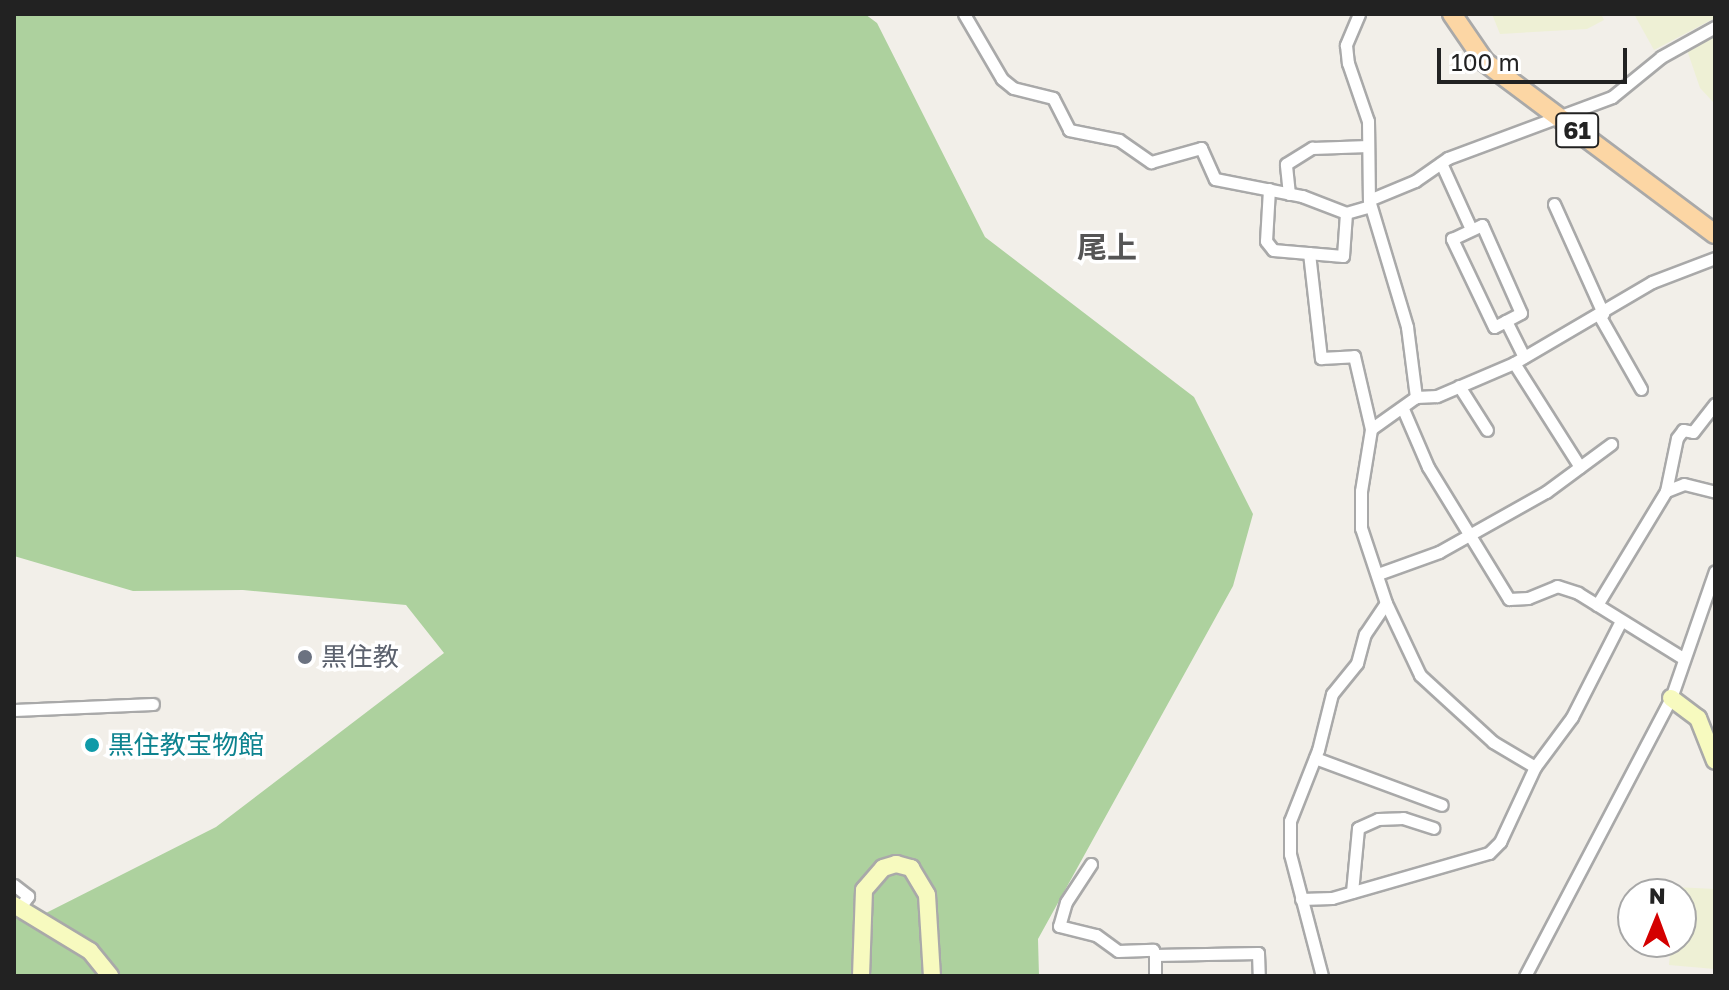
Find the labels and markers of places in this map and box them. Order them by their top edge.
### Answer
place label: 黒住教 [321,641,399,673]
marker: 黒住教 [296,648,314,666]
place label: 黒住教宝物館 [108,729,264,761]
marker: 黒住教宝物館 [83,736,101,754]

